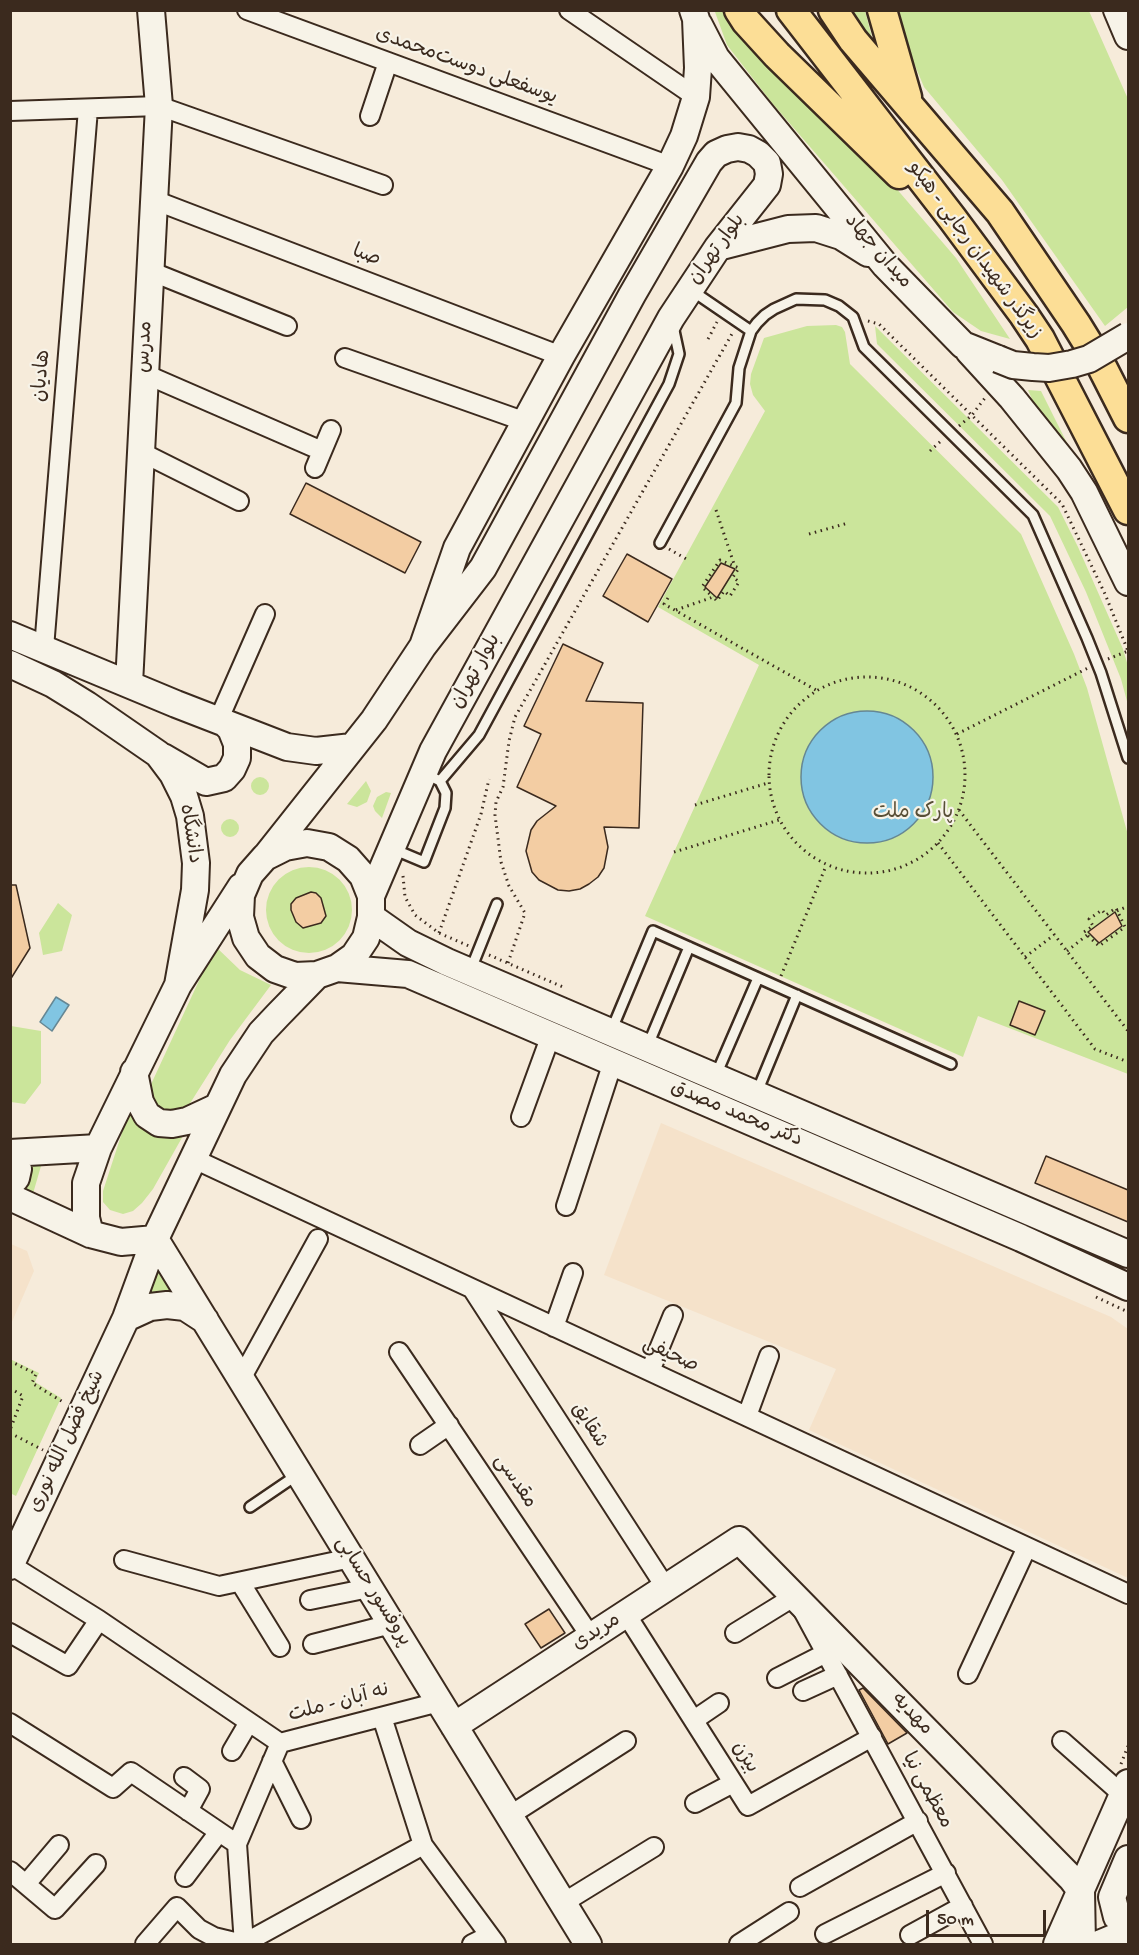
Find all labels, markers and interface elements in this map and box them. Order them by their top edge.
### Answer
street label: یوسفعلی دوست‌محمدی [372,23,560,111]
street label: زیرگذر شهیدان رجایی - هپکو [902,158,1046,344]
street label: بلوار تهران [684,210,752,290]
street label: میدان جهاد [838,210,916,294]
street label: صبا [348,241,384,273]
street label: مدرس [133,320,159,374]
street label: هادیان [29,349,57,403]
street label: بلوار تهران [447,630,507,714]
park label: پارک ملت [873,802,953,826]
street label: دانشگاه [172,803,206,865]
street label: دکتر محمد مصدق [666,1076,806,1154]
street label: صحیفی [638,1333,702,1379]
street label: شیخ فضل الله نوری [25,1367,111,1517]
street label: شقایق [565,1399,611,1453]
street label: مقدسی [487,1450,541,1514]
street label: پروفسور حسابی [329,1533,415,1651]
street label: مریدی [568,1609,626,1657]
street label: نه آبان - ملت [286,1679,392,1729]
street label: مهدیه [885,1689,937,1741]
street label: بیژن [725,1738,763,1778]
street label: معظمی نیا [895,1749,957,1833]
scale bar [929,1898,1049,1936]
text: 50 m [937,1910,974,1931]

